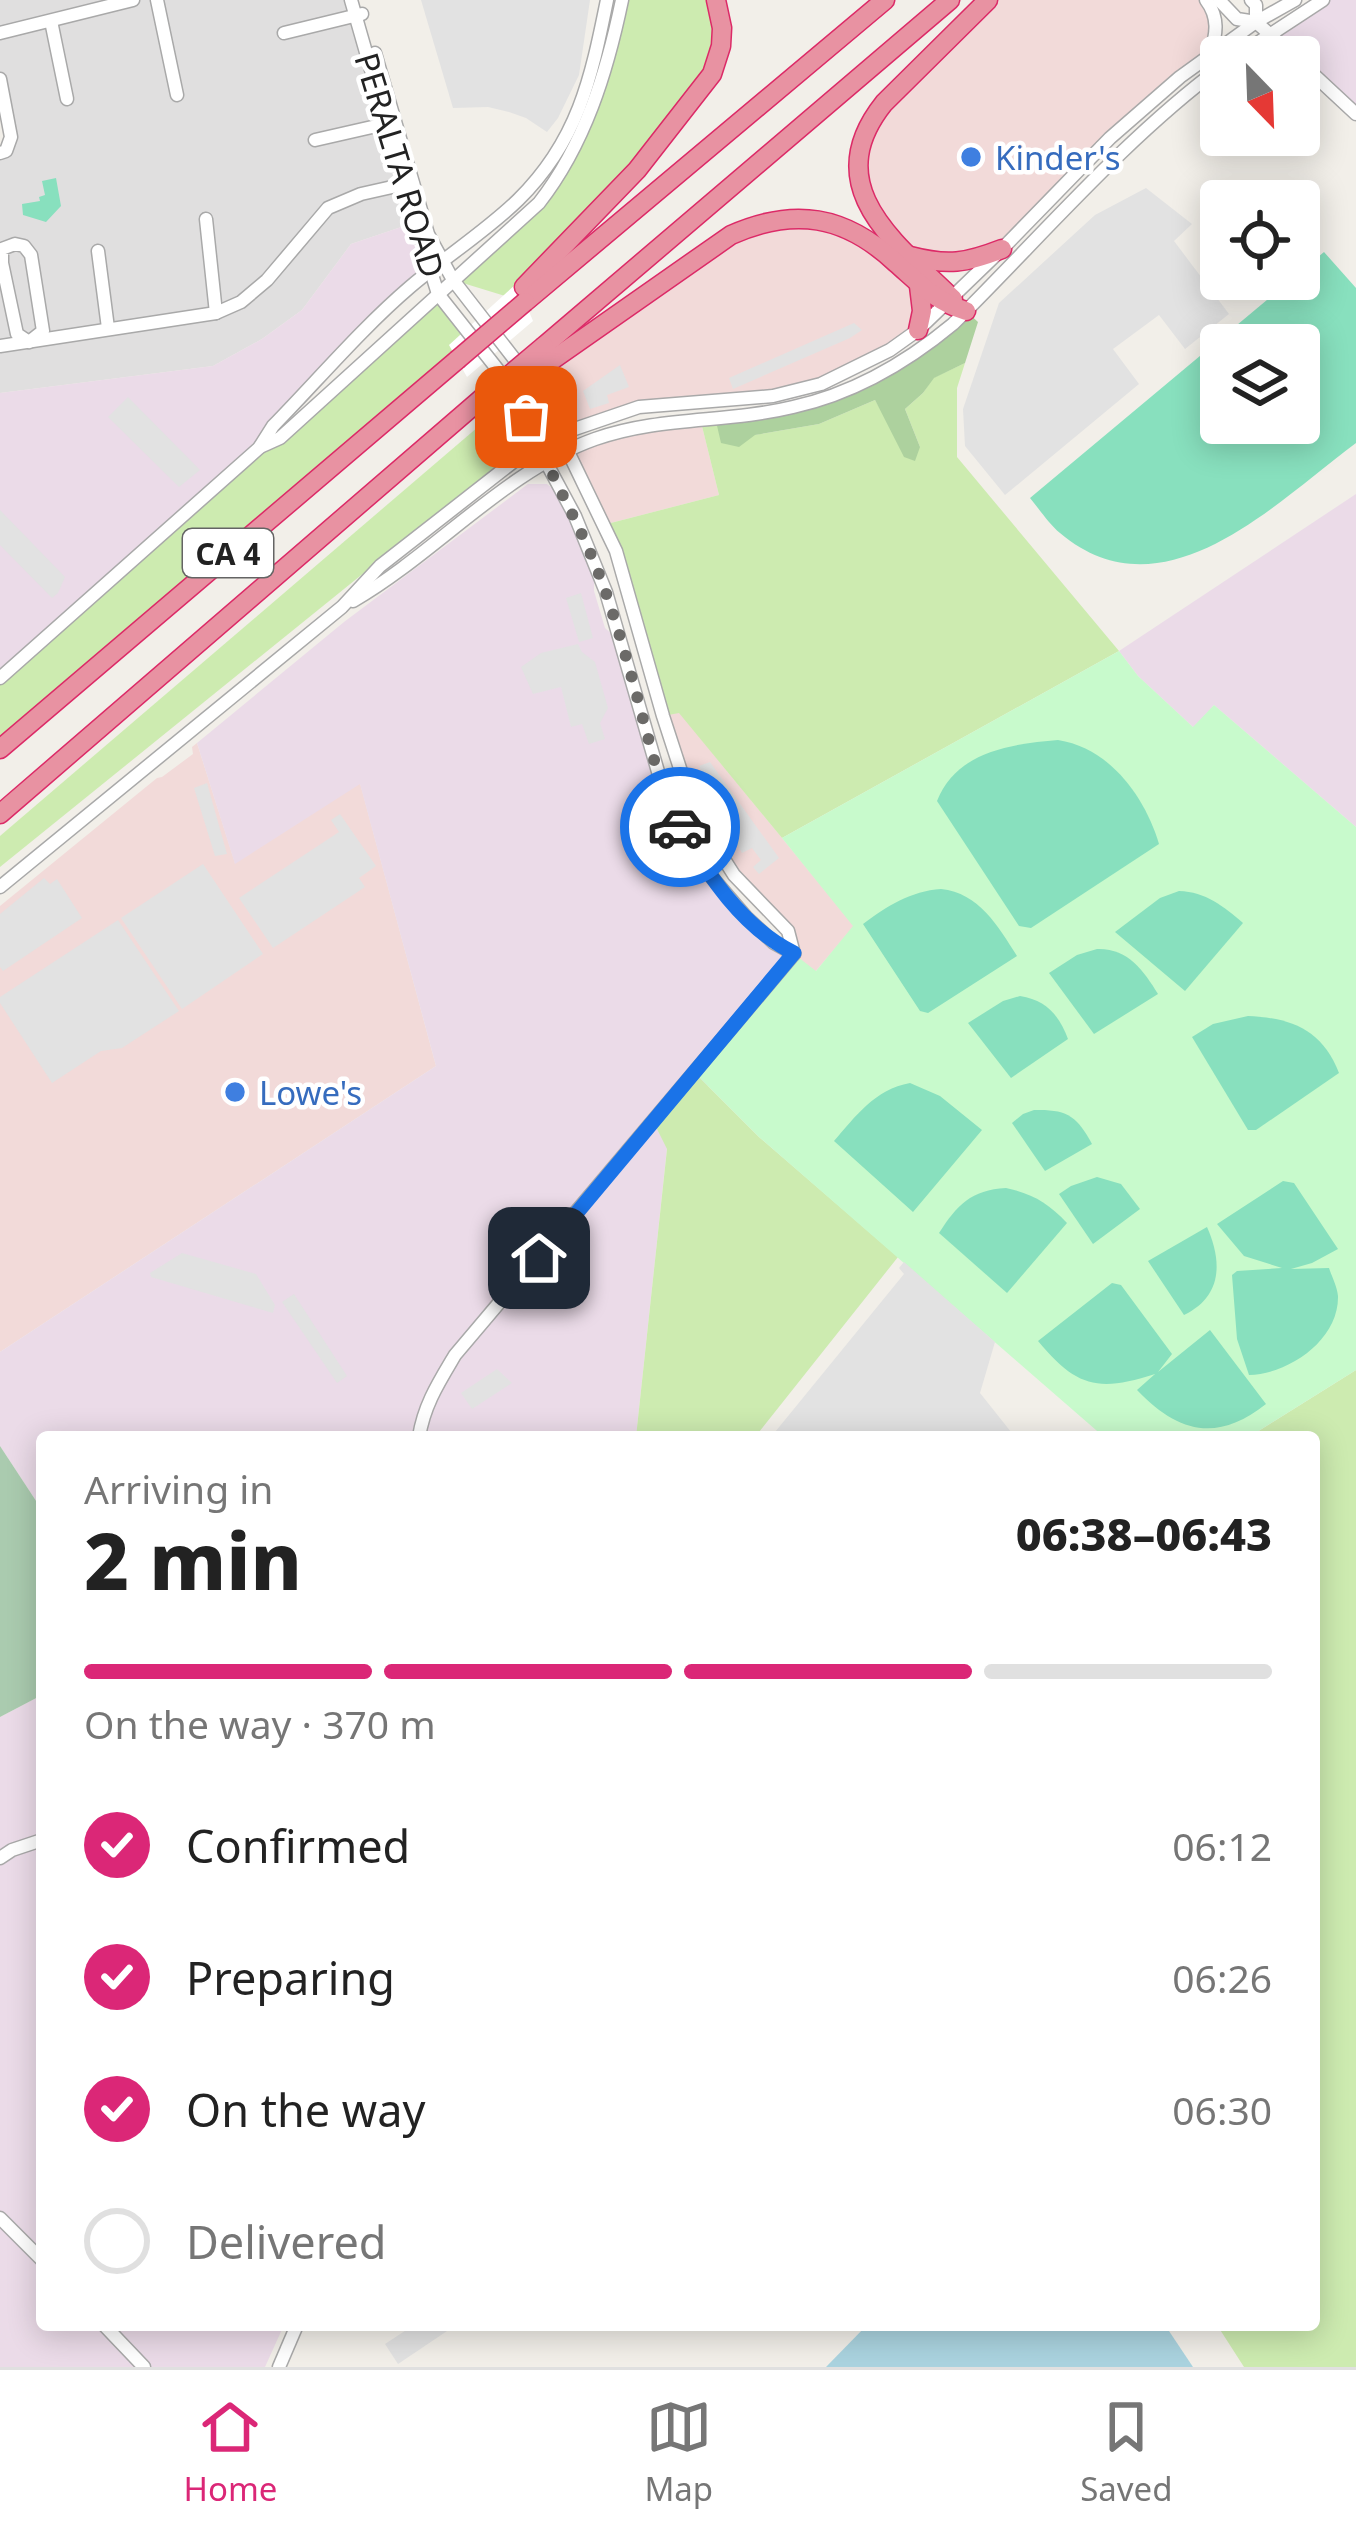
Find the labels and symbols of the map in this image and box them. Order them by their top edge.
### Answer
north arrow [1200,36,1320,156]
street label: PERALTA ROAD [344,47,456,283]
place label: Kinder's [995,135,1120,180]
marker: Kinder's [958,144,984,170]
pin [475,366,577,468]
road number: CA 4 [183,529,273,577]
courier [620,767,740,887]
place label: Lowe's [259,1070,362,1115]
marker: Lowe's [222,1079,248,1105]
pin [488,1207,590,1309]

